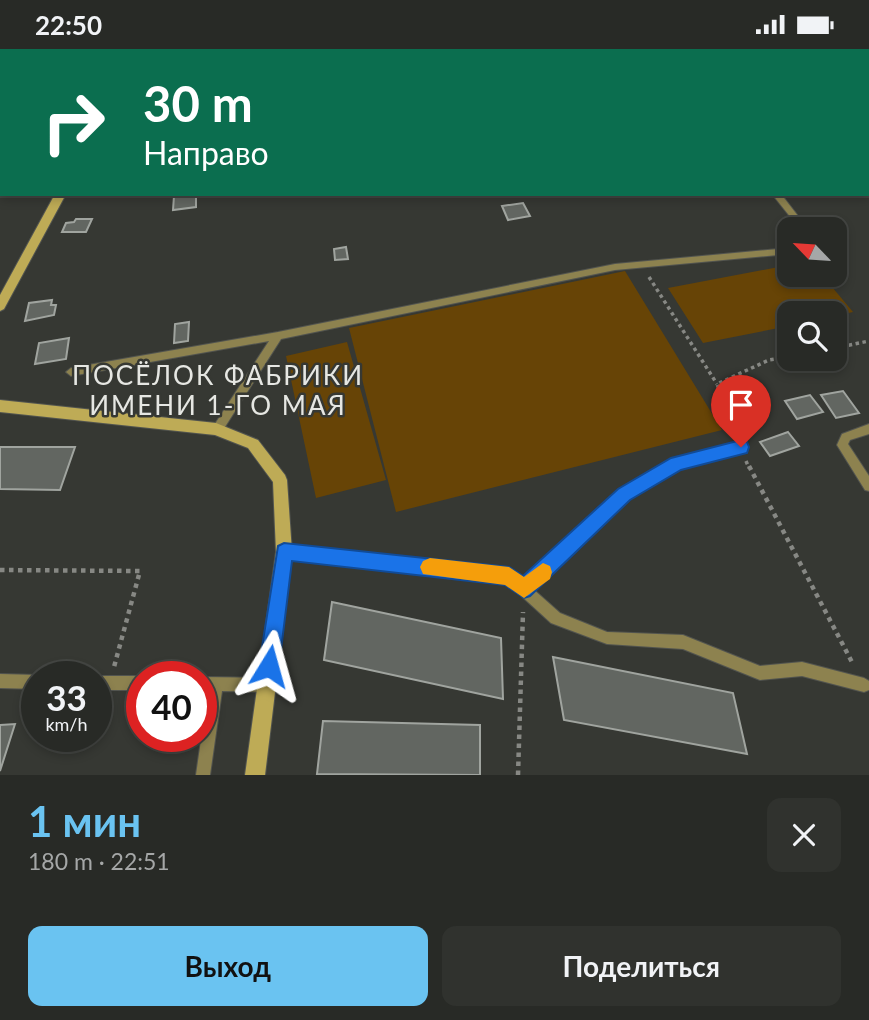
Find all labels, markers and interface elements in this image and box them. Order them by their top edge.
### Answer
text: 22:50 [35,9,102,41]
text: 30 m [143,74,253,132]
icon: right [28,77,119,168]
text: Направо [143,133,269,172]
north arrow [777,217,847,287]
map controls [777,217,847,371]
button: search [777,301,847,371]
district label: ПОСЁЛОК ФАБРИКИ ИМЕНИ 1-ГО МАЯ [72,359,364,421]
pin [711,375,771,447]
icon: arrive [722,386,760,424]
position arrow [232,629,306,703]
speed limit sign: 40 [126,661,217,752]
text: 33 [46,676,87,718]
text: km/h [45,713,88,735]
text: 1 мин [28,796,141,846]
button: close [767,798,841,872]
text: 180 m · 22:51 [28,847,170,875]
button: Выход [28,926,428,1006]
button: Поделиться [442,926,841,1006]

